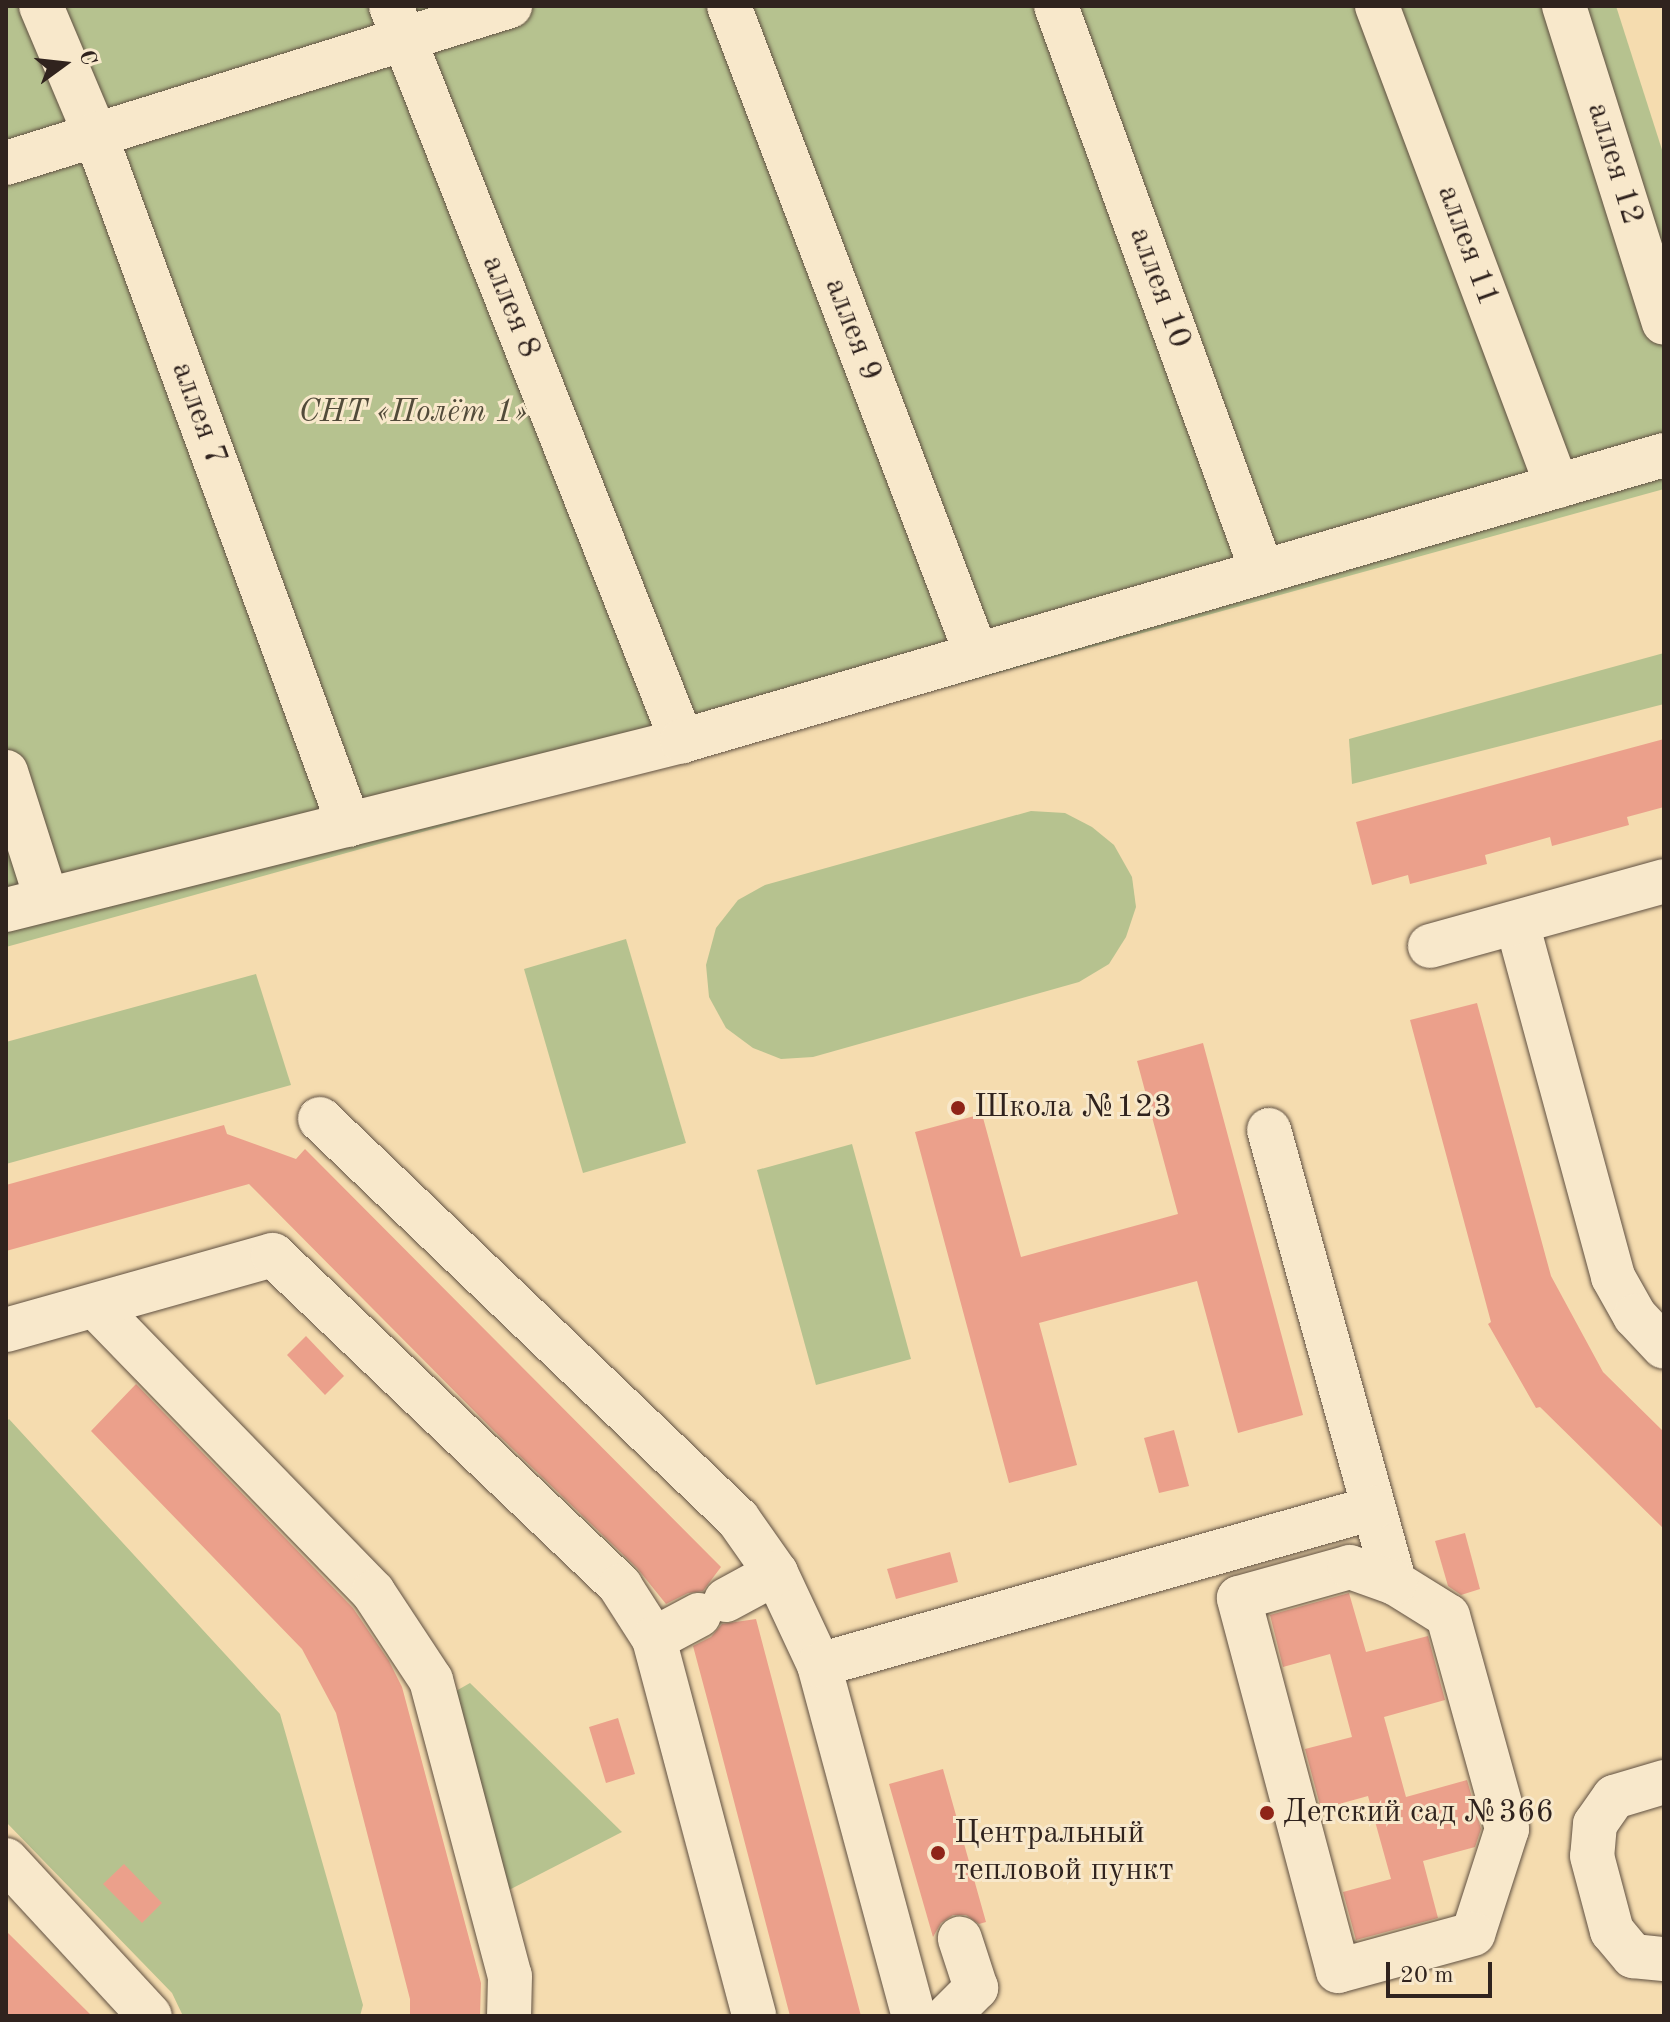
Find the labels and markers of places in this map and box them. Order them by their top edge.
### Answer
place label: Школа №123 [974,1089,1172,1127]
marker: Школа №123 [949,1099,967,1117]
place label: Детский сад №366 [1283,1794,1554,1832]
marker: Детский сад №366 [1258,1804,1276,1822]
place label: Центральный тепловой пункт [954,1816,1174,1891]
marker: Центральный тепловой пункт [929,1844,947,1862]

